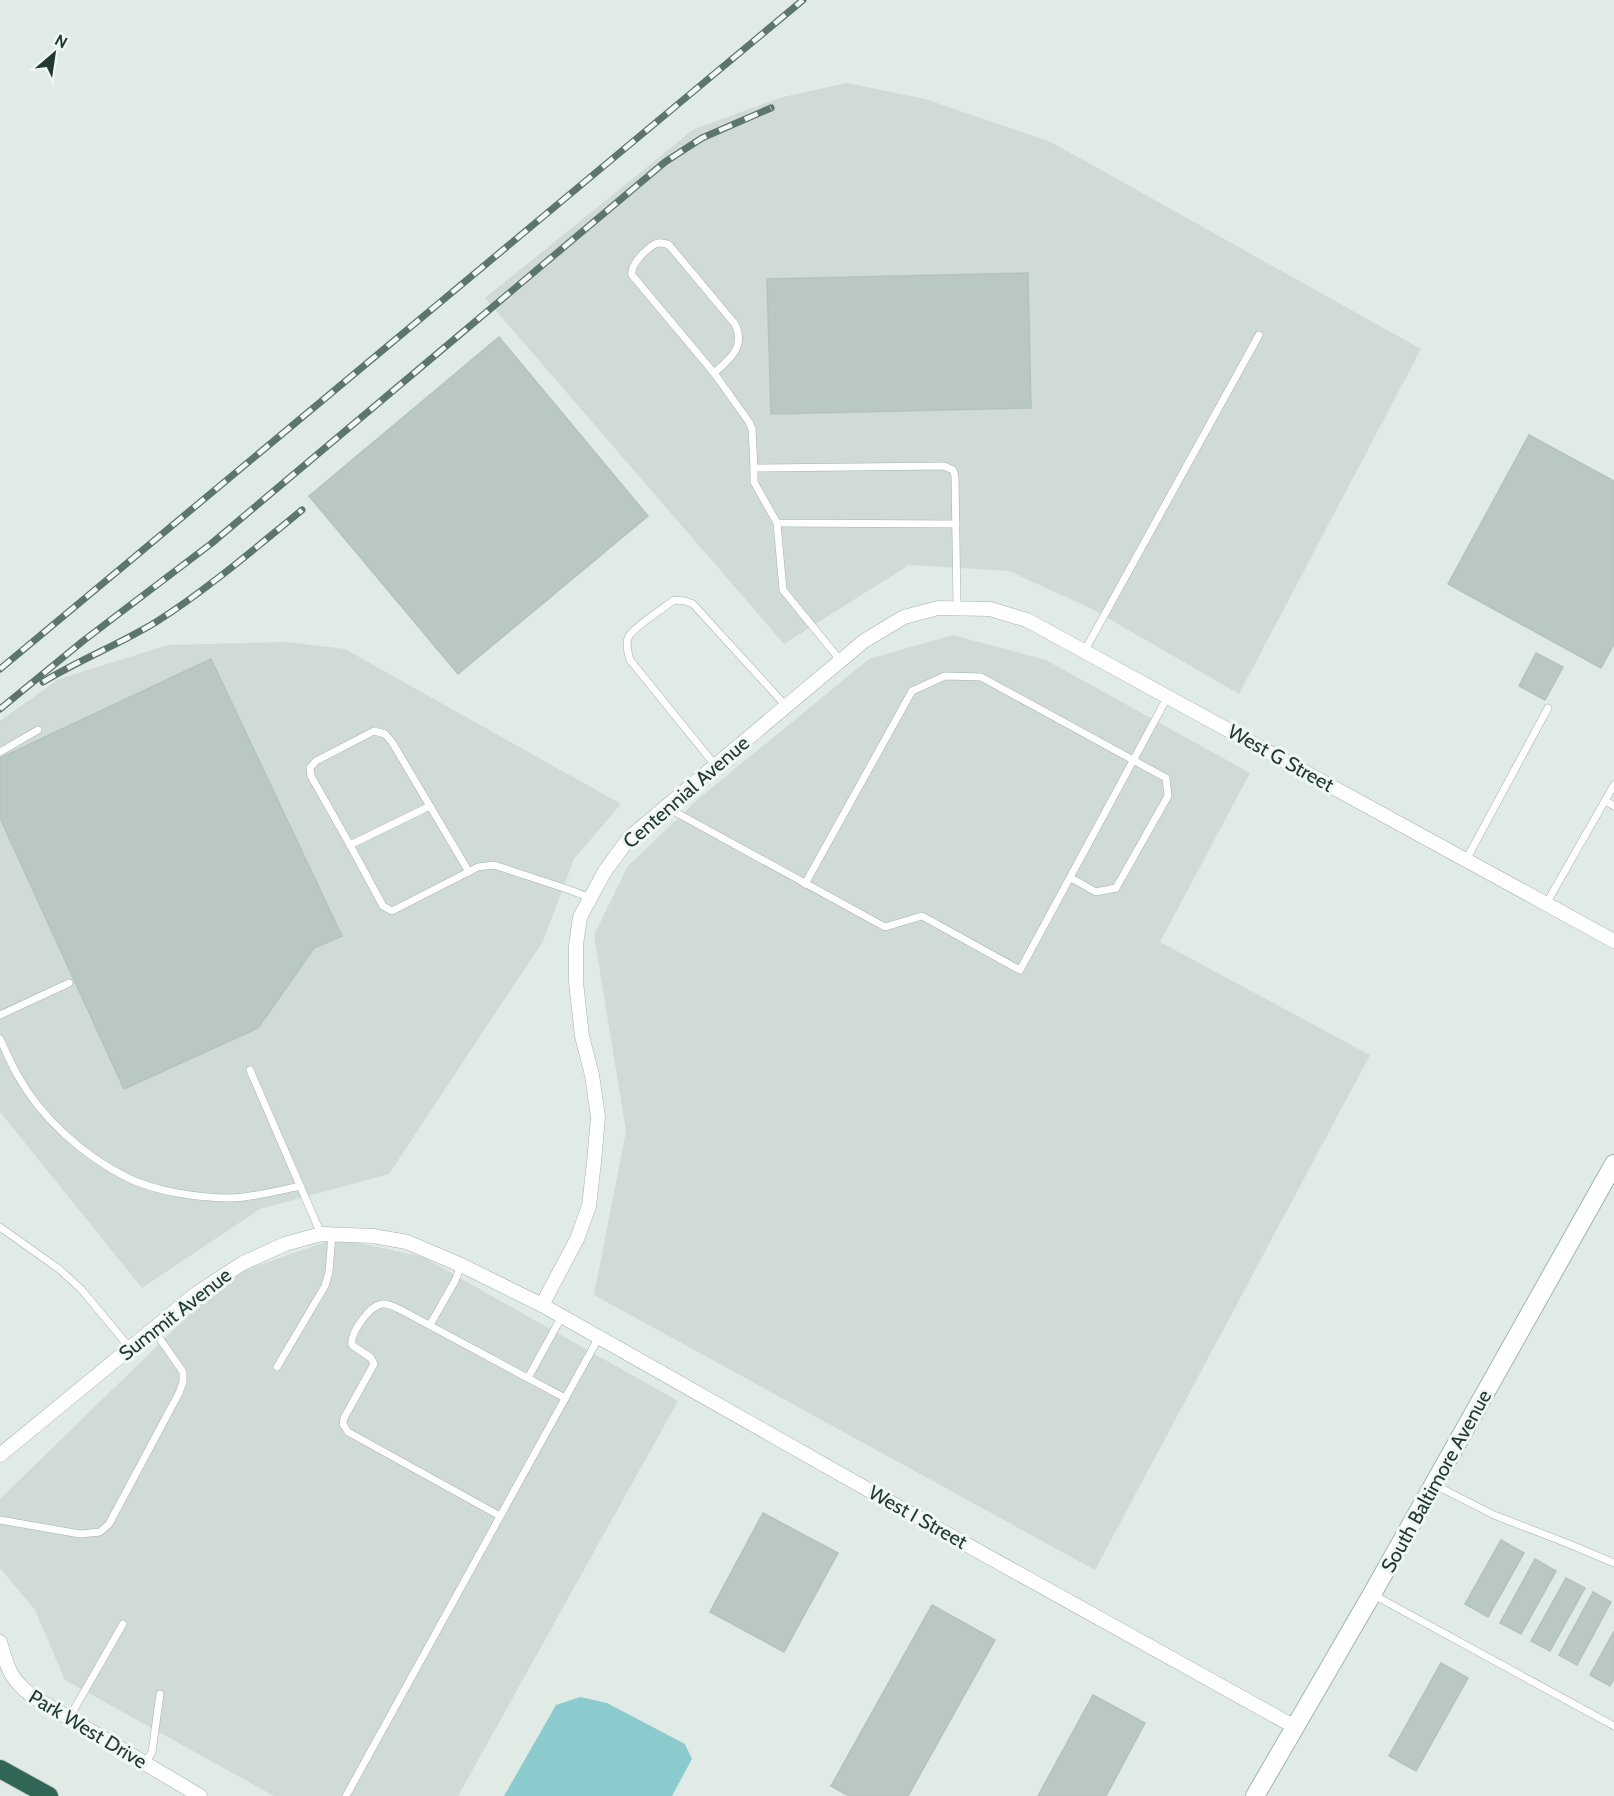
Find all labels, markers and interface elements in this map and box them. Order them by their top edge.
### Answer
north arrow [24,24,84,84]
text: N [51,30,71,52]
street label: West G Street [1224,719,1338,797]
street label: Centennial Avenue [618,731,754,853]
street label: Summit Avenue [114,1263,236,1365]
street label: South Baltimore Avenue [1376,1385,1496,1577]
street label: West I Street [865,1480,972,1554]
street label: Park West Drive [25,1684,151,1774]

